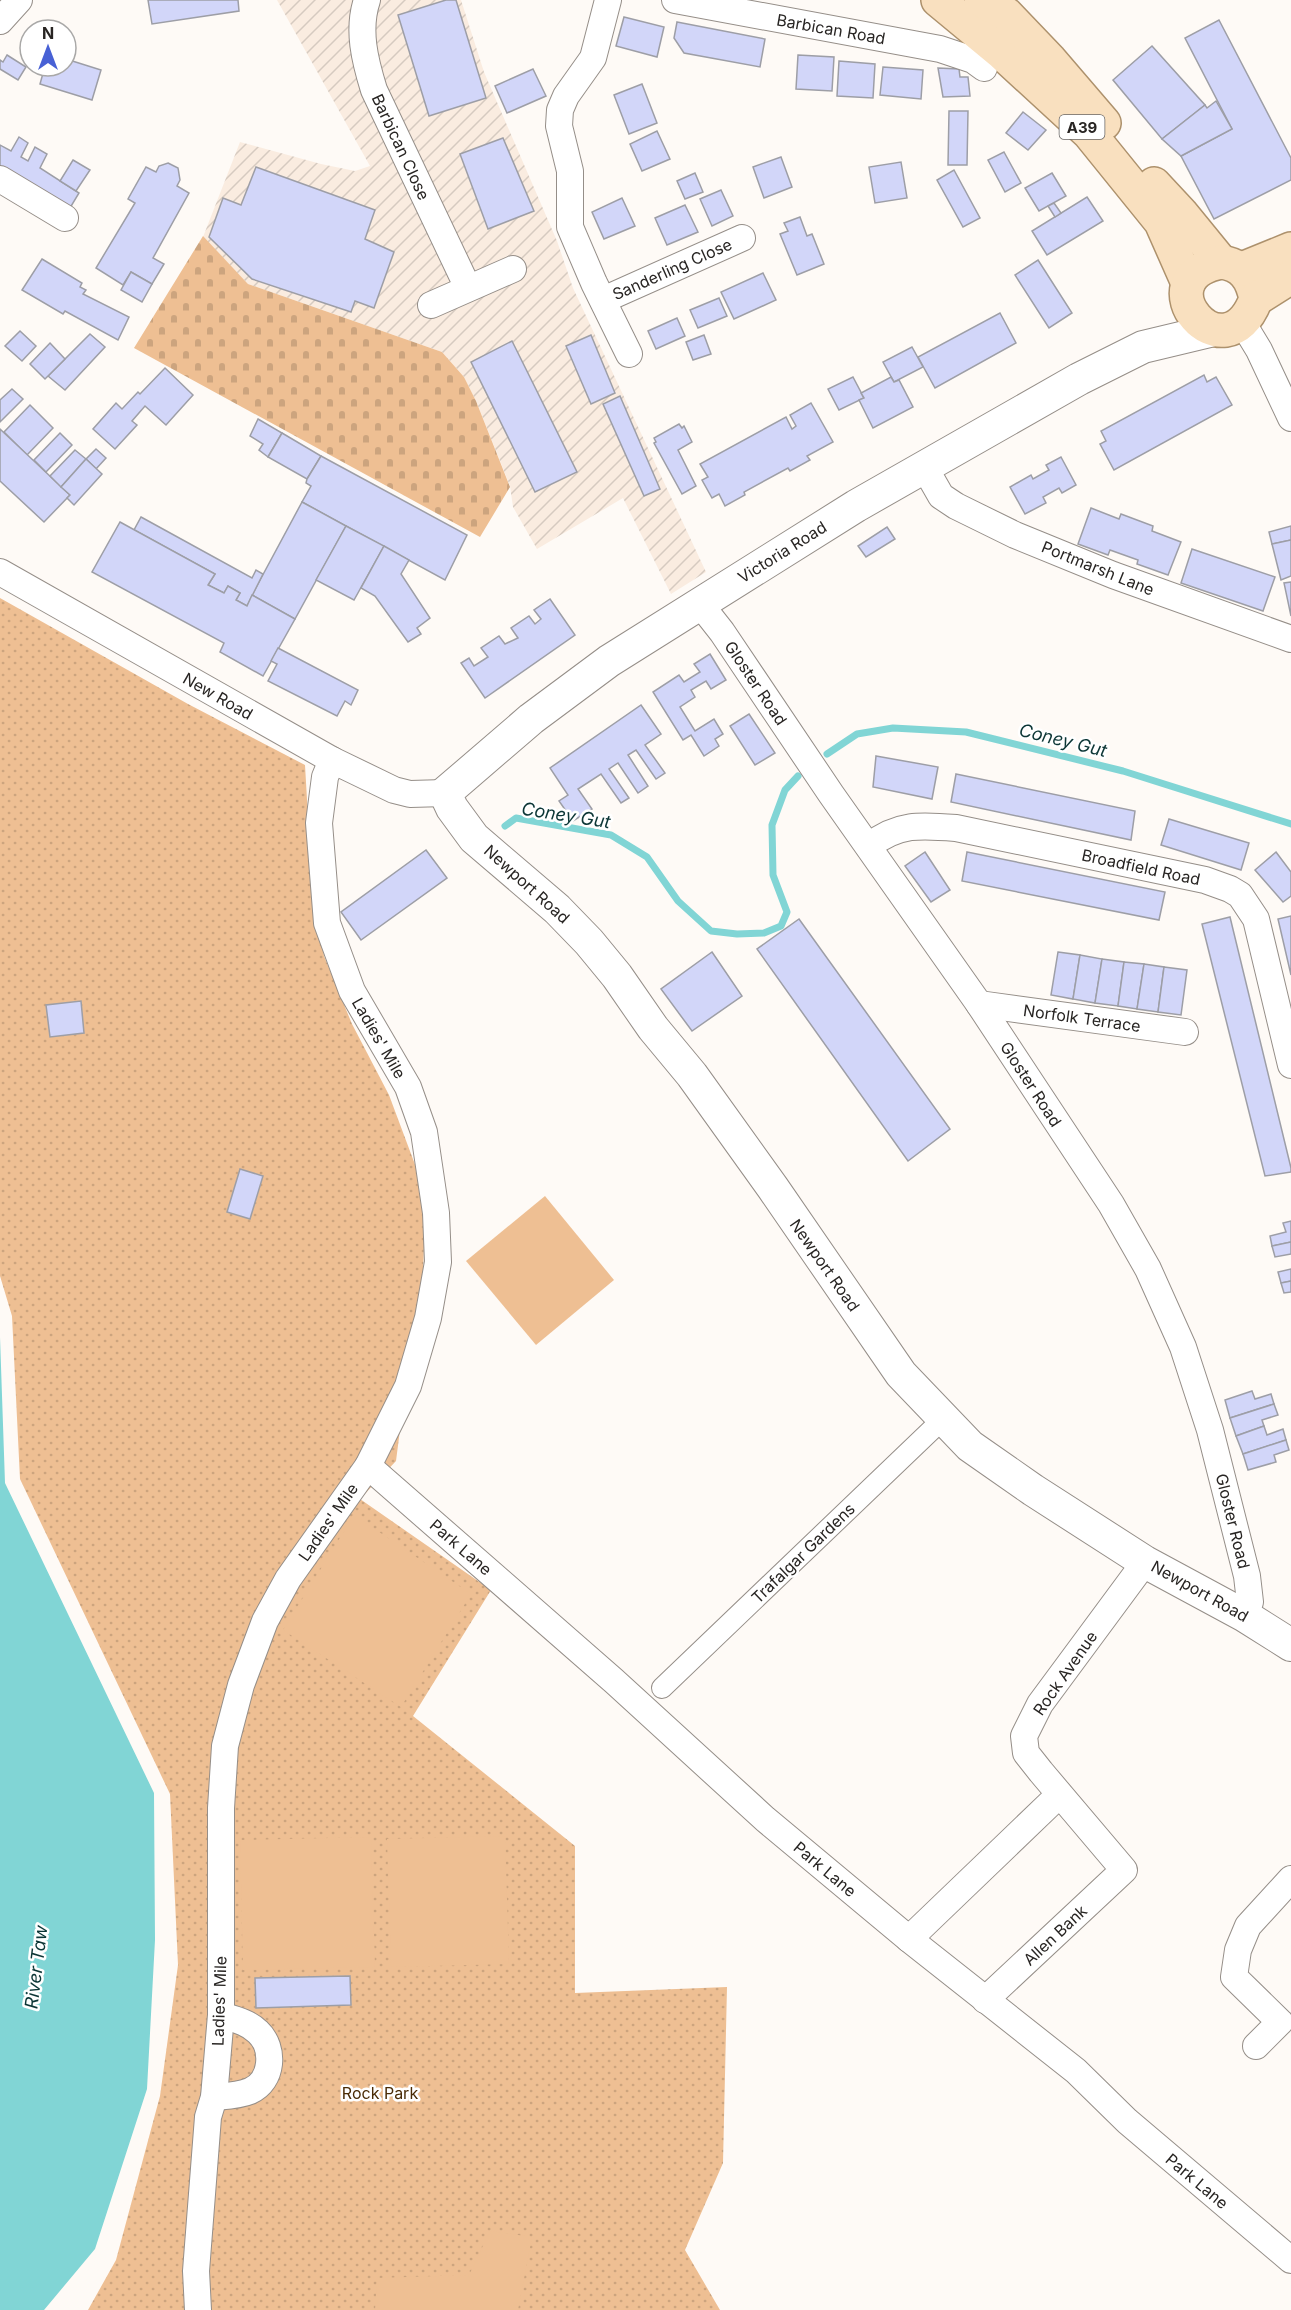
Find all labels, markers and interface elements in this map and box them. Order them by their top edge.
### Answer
street label: Barbican Road [775,10,887,48]
north arrow [18,18,78,78]
text: N [42,23,54,43]
street label: Barbican Close [368,91,434,203]
road number: A39 [1060,115,1104,139]
street label: Sanderling Close [609,234,735,304]
street label: Victoria Road [734,517,830,587]
street label: Portmarsh Lane [1039,536,1157,600]
street label: Gloster Road [720,637,792,729]
street label: New Road [180,668,256,724]
water label: Coney Gut [1017,719,1110,761]
water label: Coney Gut [520,798,613,833]
street label: Newport Road [480,840,574,928]
street label: Broadfield Road [1080,845,1202,889]
street label: Ladies' Mile [348,994,410,1082]
street label: Norfolk Terrace [1022,1000,1142,1036]
street label: Gloster Road [996,1038,1066,1130]
street label: Newport Road [786,1215,864,1315]
street label: Gloster Road [1212,1471,1254,1571]
street label: Ladies' Mile [294,1479,362,1565]
street label: Trafalgar Gardens [747,1499,859,1607]
street label: Park Lane [426,1515,496,1579]
street label: Newport Road [1148,1556,1252,1626]
street label: Rock Avenue [1029,1627,1101,1719]
street label: Park Lane [790,1837,860,1901]
street label: Allen Bank [1019,1900,1091,1970]
water label: River Taw [20,1924,52,2010]
street label: Ladies' Mile [207,1956,231,2046]
park label: Rock Park [342,2083,418,2103]
street label: Park Lane [1162,2149,1232,2213]

